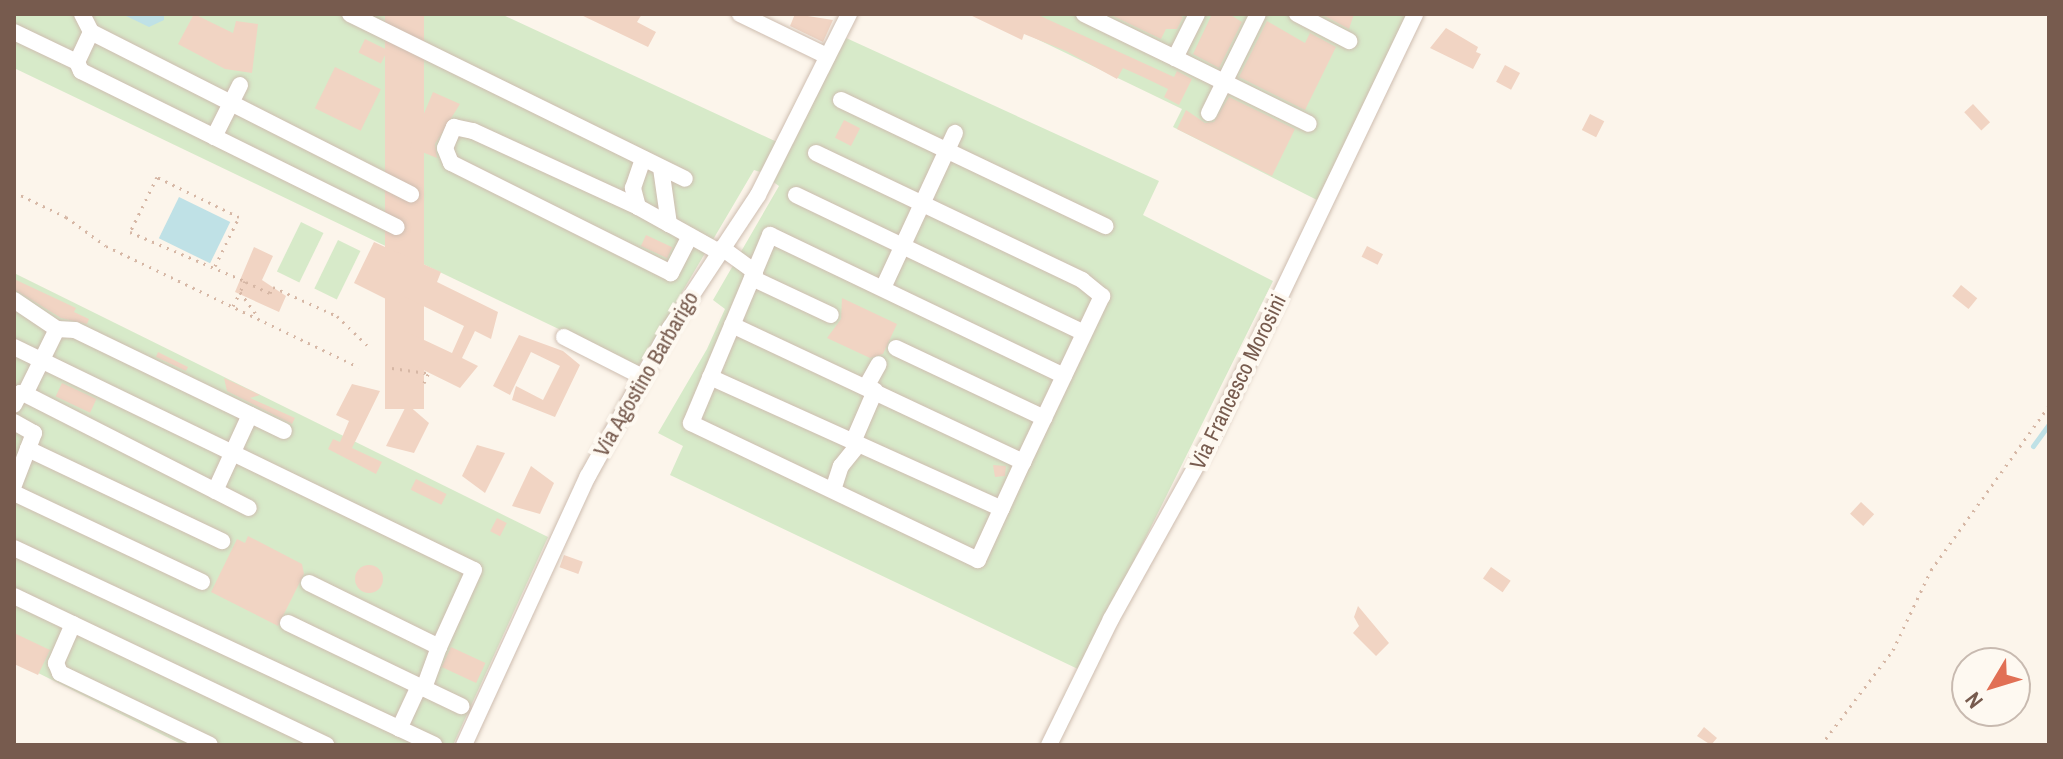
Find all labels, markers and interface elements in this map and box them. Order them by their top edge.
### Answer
street label: Via Agostino Barbarigo [588,286,704,462]
street label: Via Francesco Morosini [1184,290,1292,474]
north arrow [1951,647,2031,727]
text: N [1958,686,1989,715]

